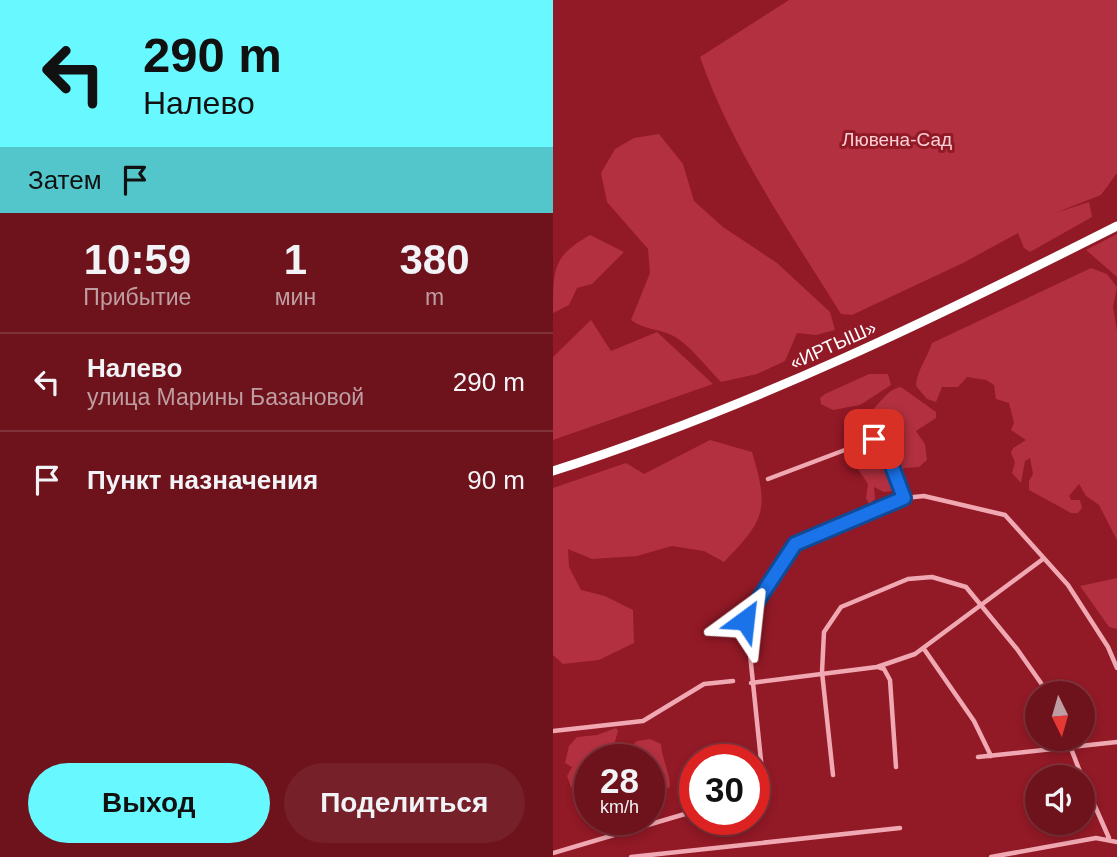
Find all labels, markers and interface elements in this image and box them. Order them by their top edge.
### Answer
icon: left [28,28,119,119]
text: 290 m [143,28,282,82]
text: Налево [143,85,255,121]
park label: Лювена-Сад [842,129,952,150]
icon: arrive [116,161,154,199]
text: Затем [28,165,102,195]
text: 10:59 [84,236,191,283]
text: 1 [284,236,307,283]
text: 380 [400,236,470,283]
text: Прибытие [83,284,191,310]
text: мин [275,284,316,310]
text: m [425,284,444,310]
street label: «ИРТЫШ» [786,317,880,373]
text: Налево [87,353,182,383]
icon: left [28,363,66,401]
text: 290 m [453,367,525,397]
text: улица Марины Базановой [87,384,364,410]
pin [844,409,904,469]
icon: arrive [855,420,893,458]
icon: arrive [28,461,66,499]
text: Пункт назначения [87,465,318,495]
text: 90 m [467,465,525,495]
position arrow [708,583,782,657]
north arrow [1025,681,1095,751]
map controls [1025,681,1095,835]
speed limit sign: 30 [679,744,770,835]
text: 28 [600,761,639,800]
button: Выход [28,763,270,843]
button: Поделиться [284,763,525,843]
button: sound [1025,765,1095,835]
text: km/h [600,797,639,817]

